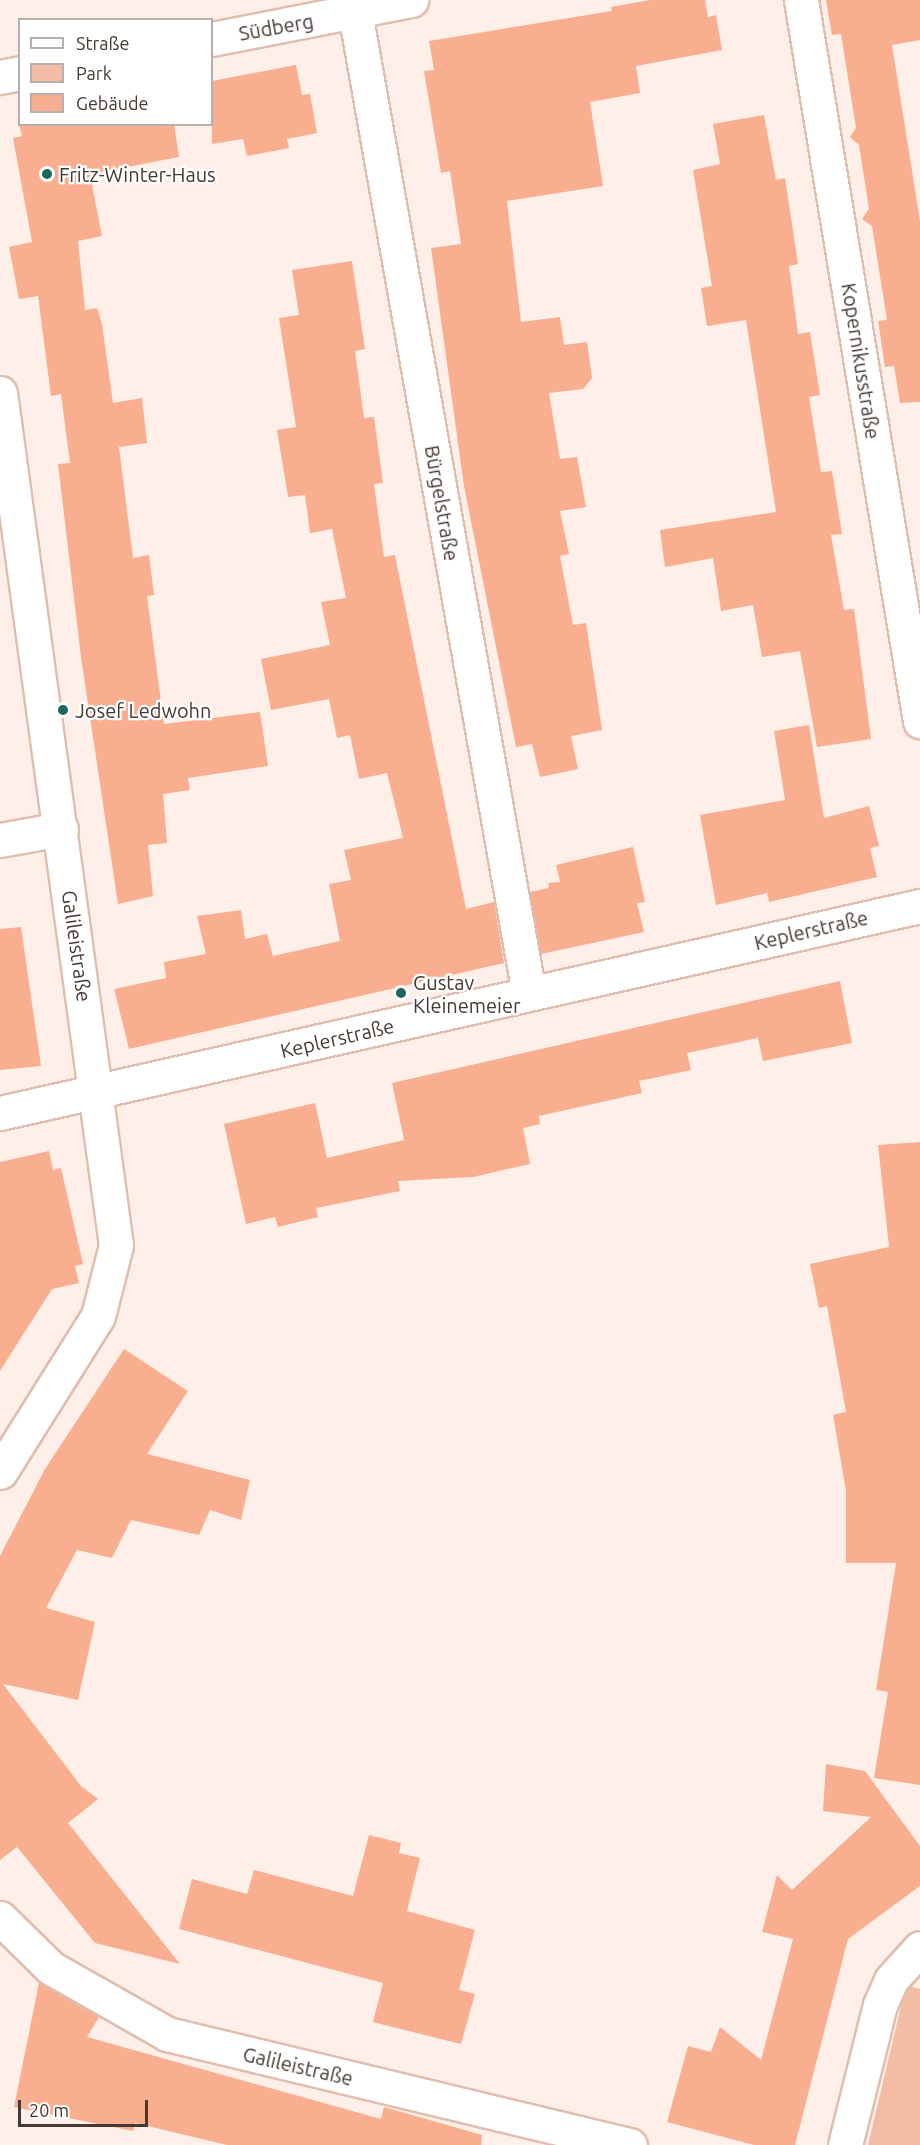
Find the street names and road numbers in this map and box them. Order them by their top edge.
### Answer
street label: Südberg [237,9,315,45]
street label: Kopernikusstraße [837,281,885,441]
street label: Bürgelstraße [420,443,464,563]
street label: Galileistraße [57,889,97,1003]
street label: Keplerstraße [752,905,870,955]
street label: Keplerstraße [278,1013,396,1063]
street label: Galileistraße [241,2042,355,2090]

